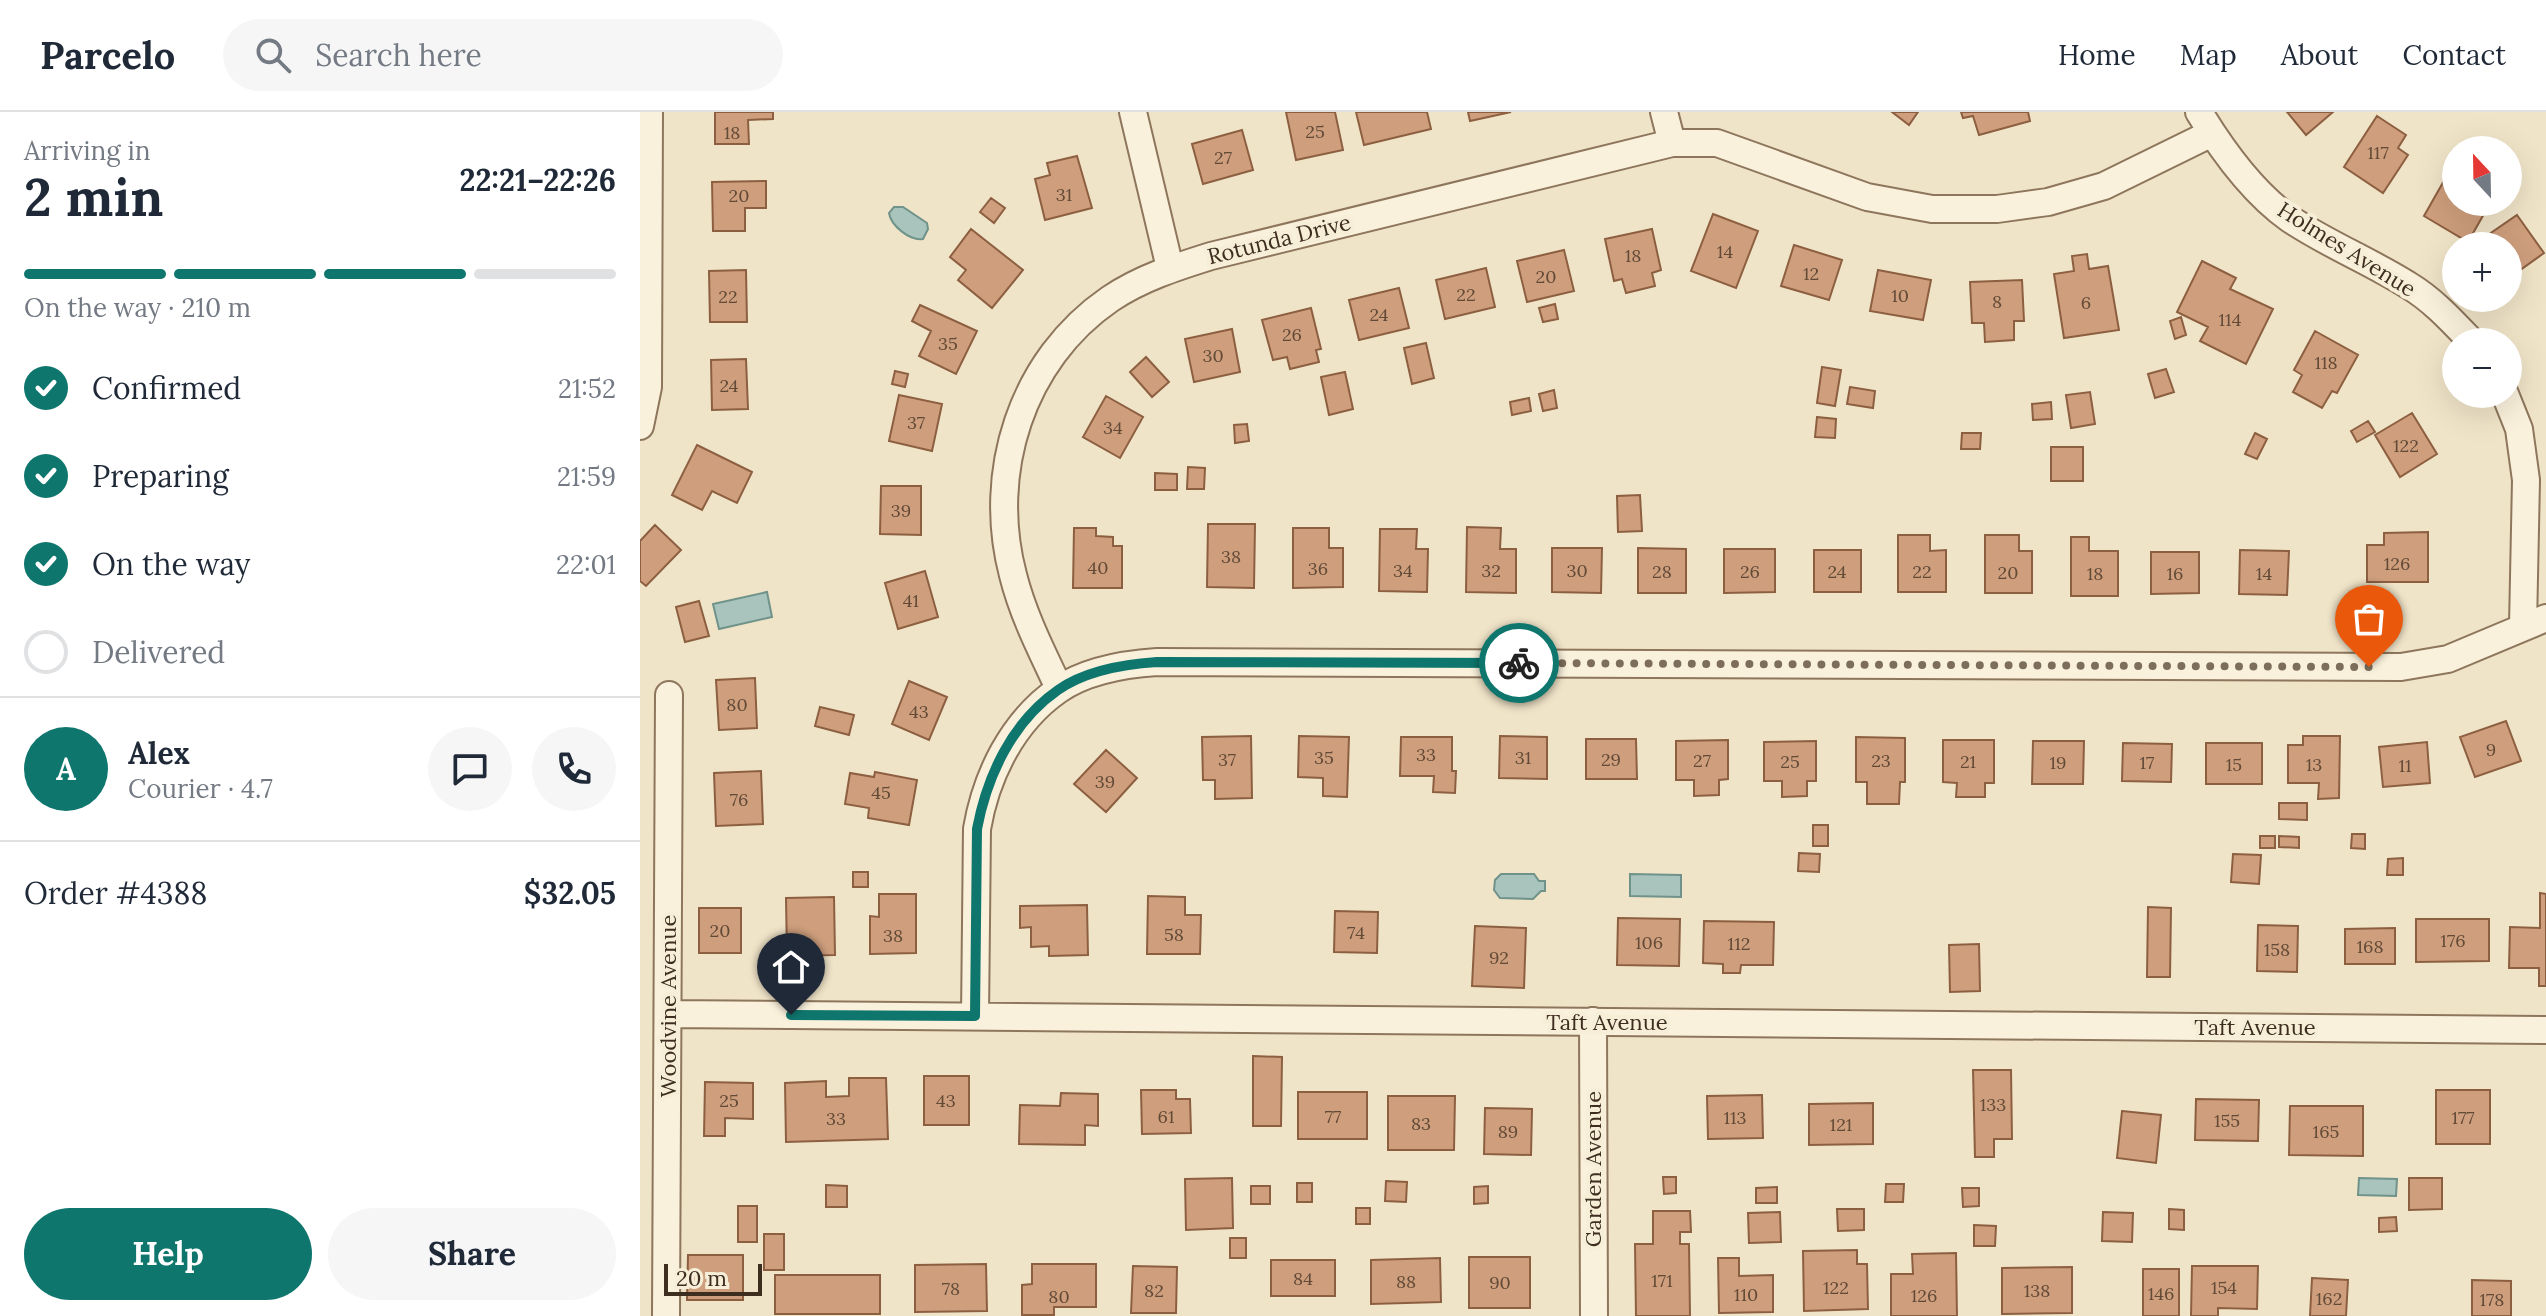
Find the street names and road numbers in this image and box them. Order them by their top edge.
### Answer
street label: Holmes Avenue [2273,195,2421,303]
street label: Rotunda Drive [1204,208,1354,270]
street label: Woodvine Avenue [654,915,682,1097]
street label: Taft Avenue [1546,1008,1668,1036]
street label: Taft Avenue [2194,1013,2316,1041]
street label: Garden Avenue [1579,1091,1607,1247]

